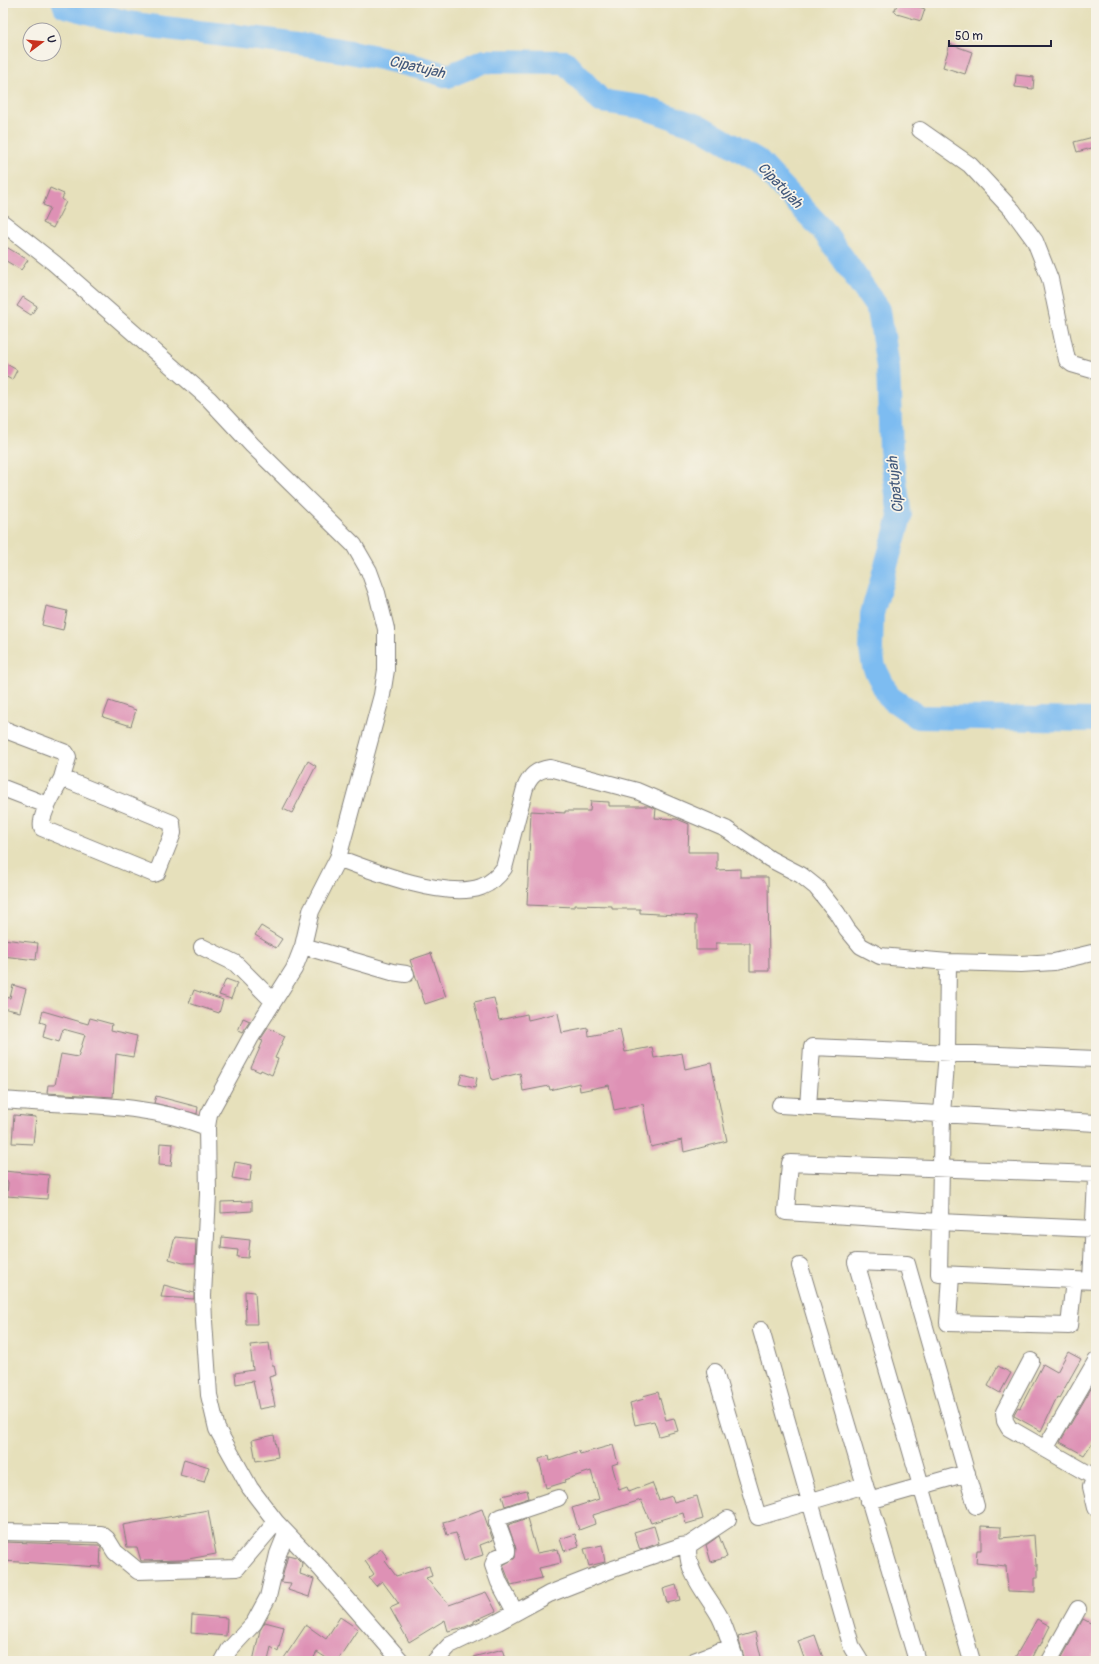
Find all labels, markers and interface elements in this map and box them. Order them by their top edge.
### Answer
north arrow [22,22,62,62]
scale bar [949,22,1051,48]
text: 50 m [955,29,983,44]
text: U [44,34,58,45]
water label: Cipatujah [387,52,448,83]
water label: Cipatujah [753,158,807,213]
water label: Cipatujah [883,455,908,514]

